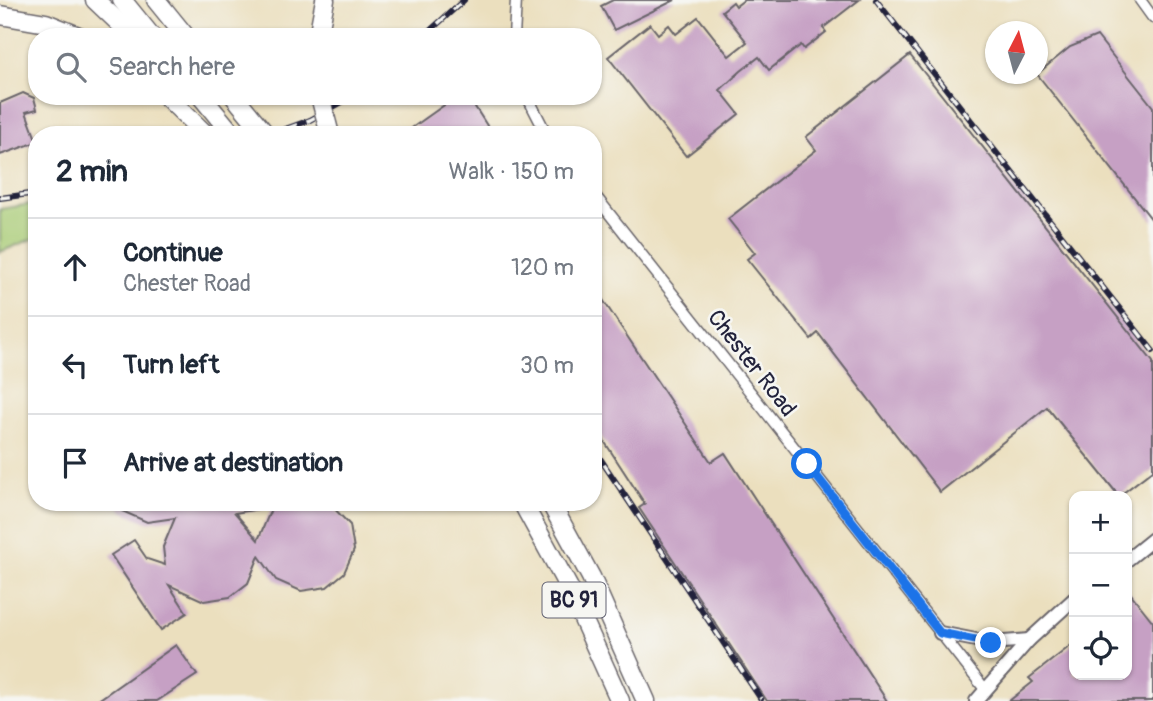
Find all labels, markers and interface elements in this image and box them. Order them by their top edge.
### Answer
north arrow [985,21,1048,84]
search box [28,28,602,105]
icon: search [52,48,90,86]
text: Search here [108,51,235,83]
text: 2 min [56,153,128,190]
text: Walk · 150 m [449,157,574,186]
text: Continue [123,237,223,269]
icon: ahead [56,248,94,286]
text: 120 m [511,253,574,282]
text: Chester Road [123,269,251,298]
street label: Chester Road [701,304,803,422]
icon: left [56,346,94,384]
text: Turn left [123,349,219,381]
text: 30 m [520,351,574,380]
icon: arrive [56,444,94,482]
text: Arrive at destination [123,447,343,479]
route start [791,448,822,479]
map controls [1069,491,1132,680]
button: + [1069,491,1132,554]
button: − [1069,554,1132,617]
road number: BC 91 [542,582,606,618]
button: locate [1069,617,1132,680]
route end [975,627,1006,658]

